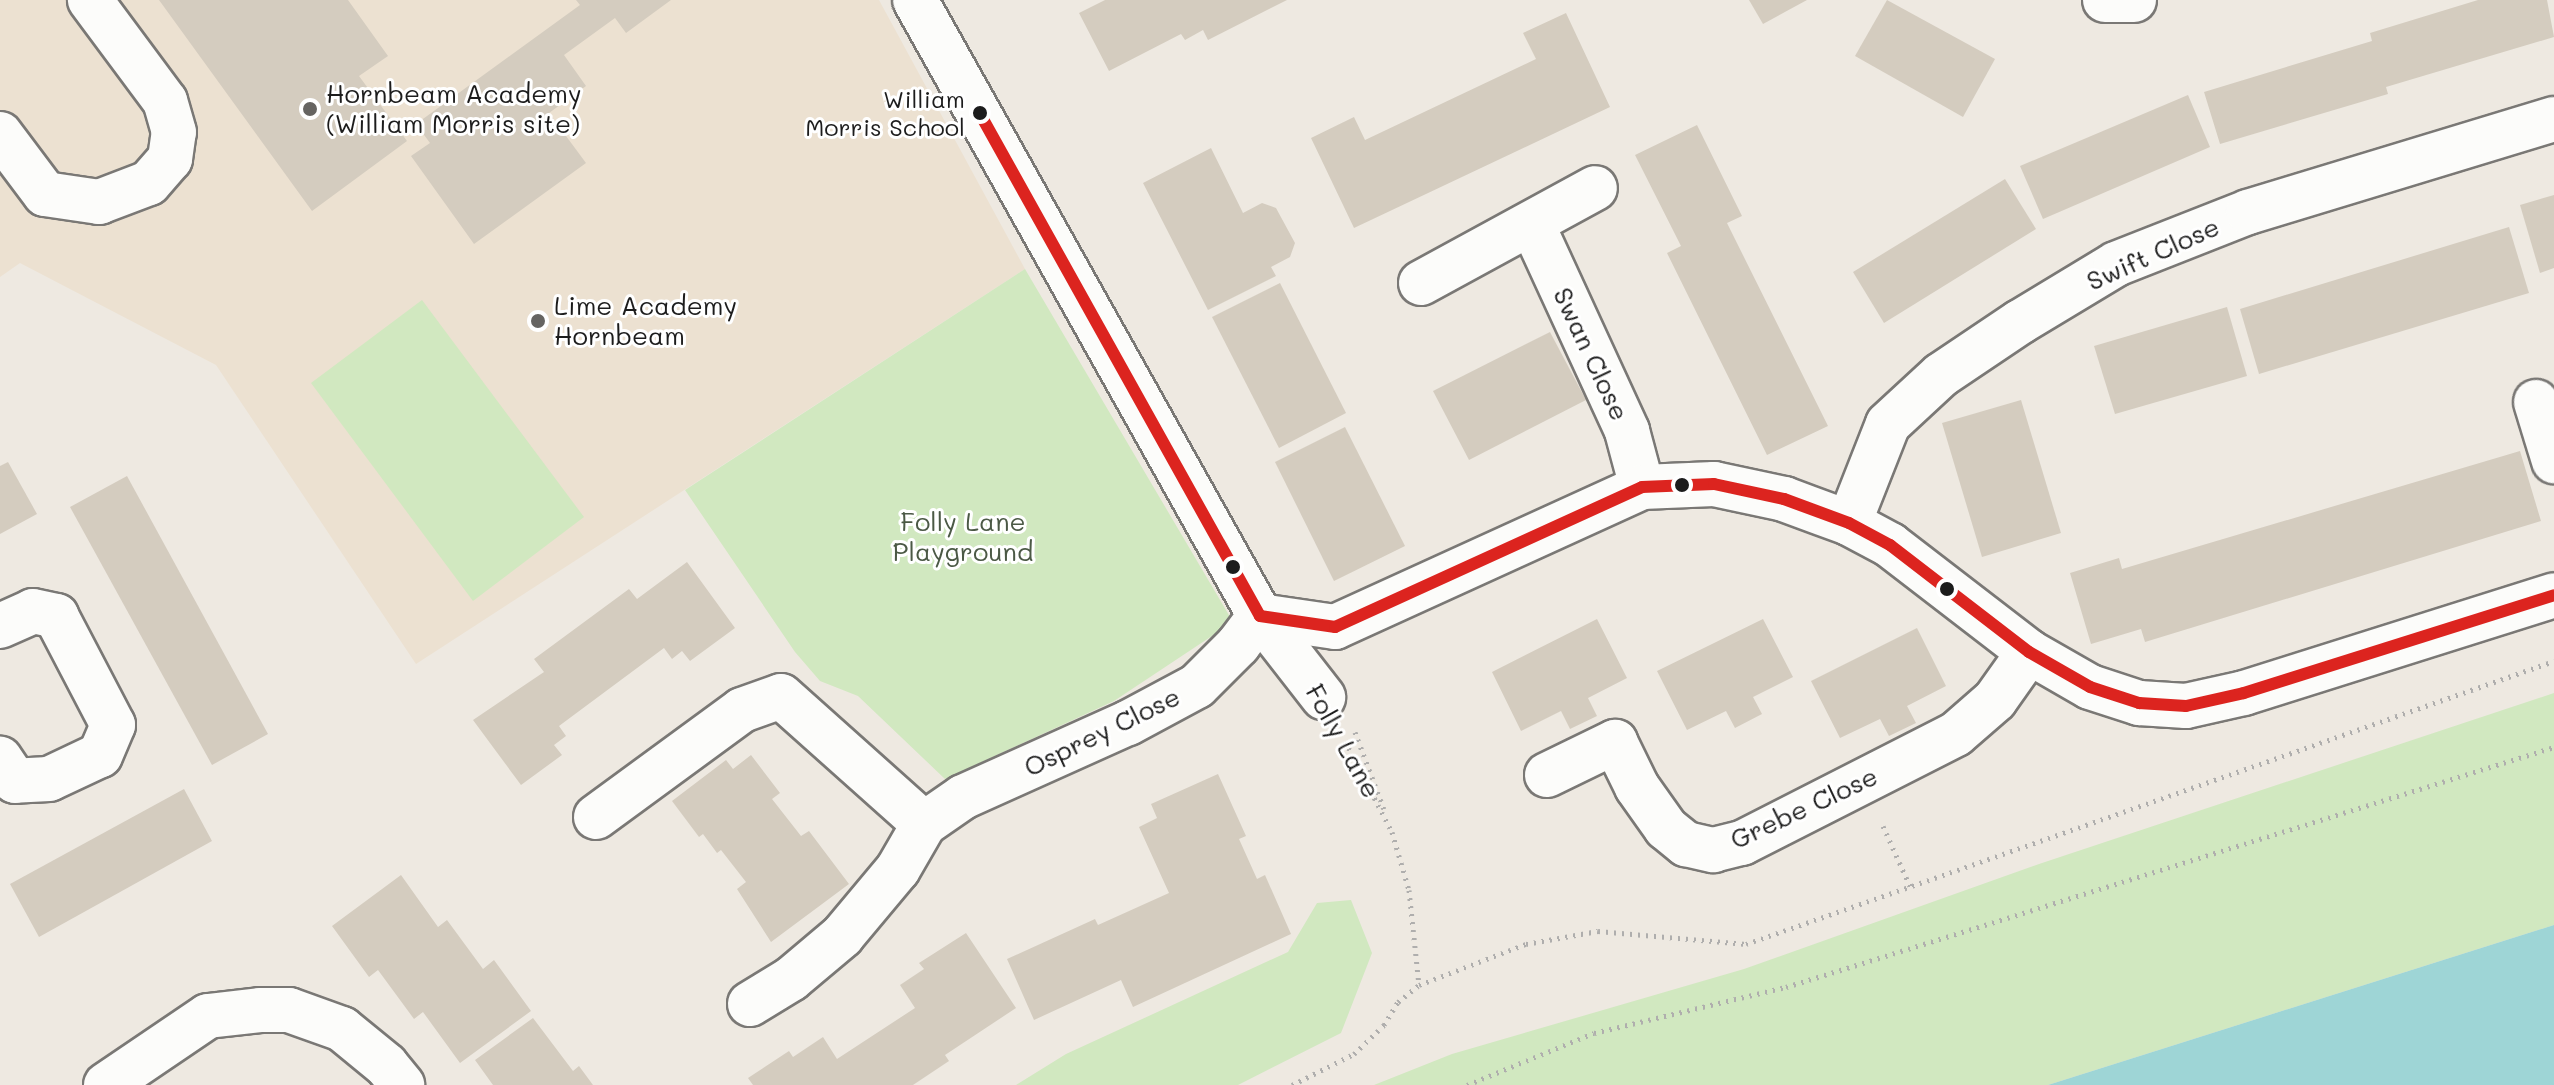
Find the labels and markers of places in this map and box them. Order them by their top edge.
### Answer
place label: Hornbeam Academy (William Morris site) [326,78,582,140]
place label: William Morris School [805,85,965,141]
marker: Hornbeam Academy (William Morris site) [301,100,319,118]
marker: William Morris School [972,105,988,121]
place label: Lime Academy Hornbeam [554,290,737,352]
marker: Lime Academy Hornbeam [529,312,547,330]
unlabelled marker [1674,477,1690,493]
unlabelled marker [1225,559,1241,575]
unlabelled marker [1939,581,1955,597]

